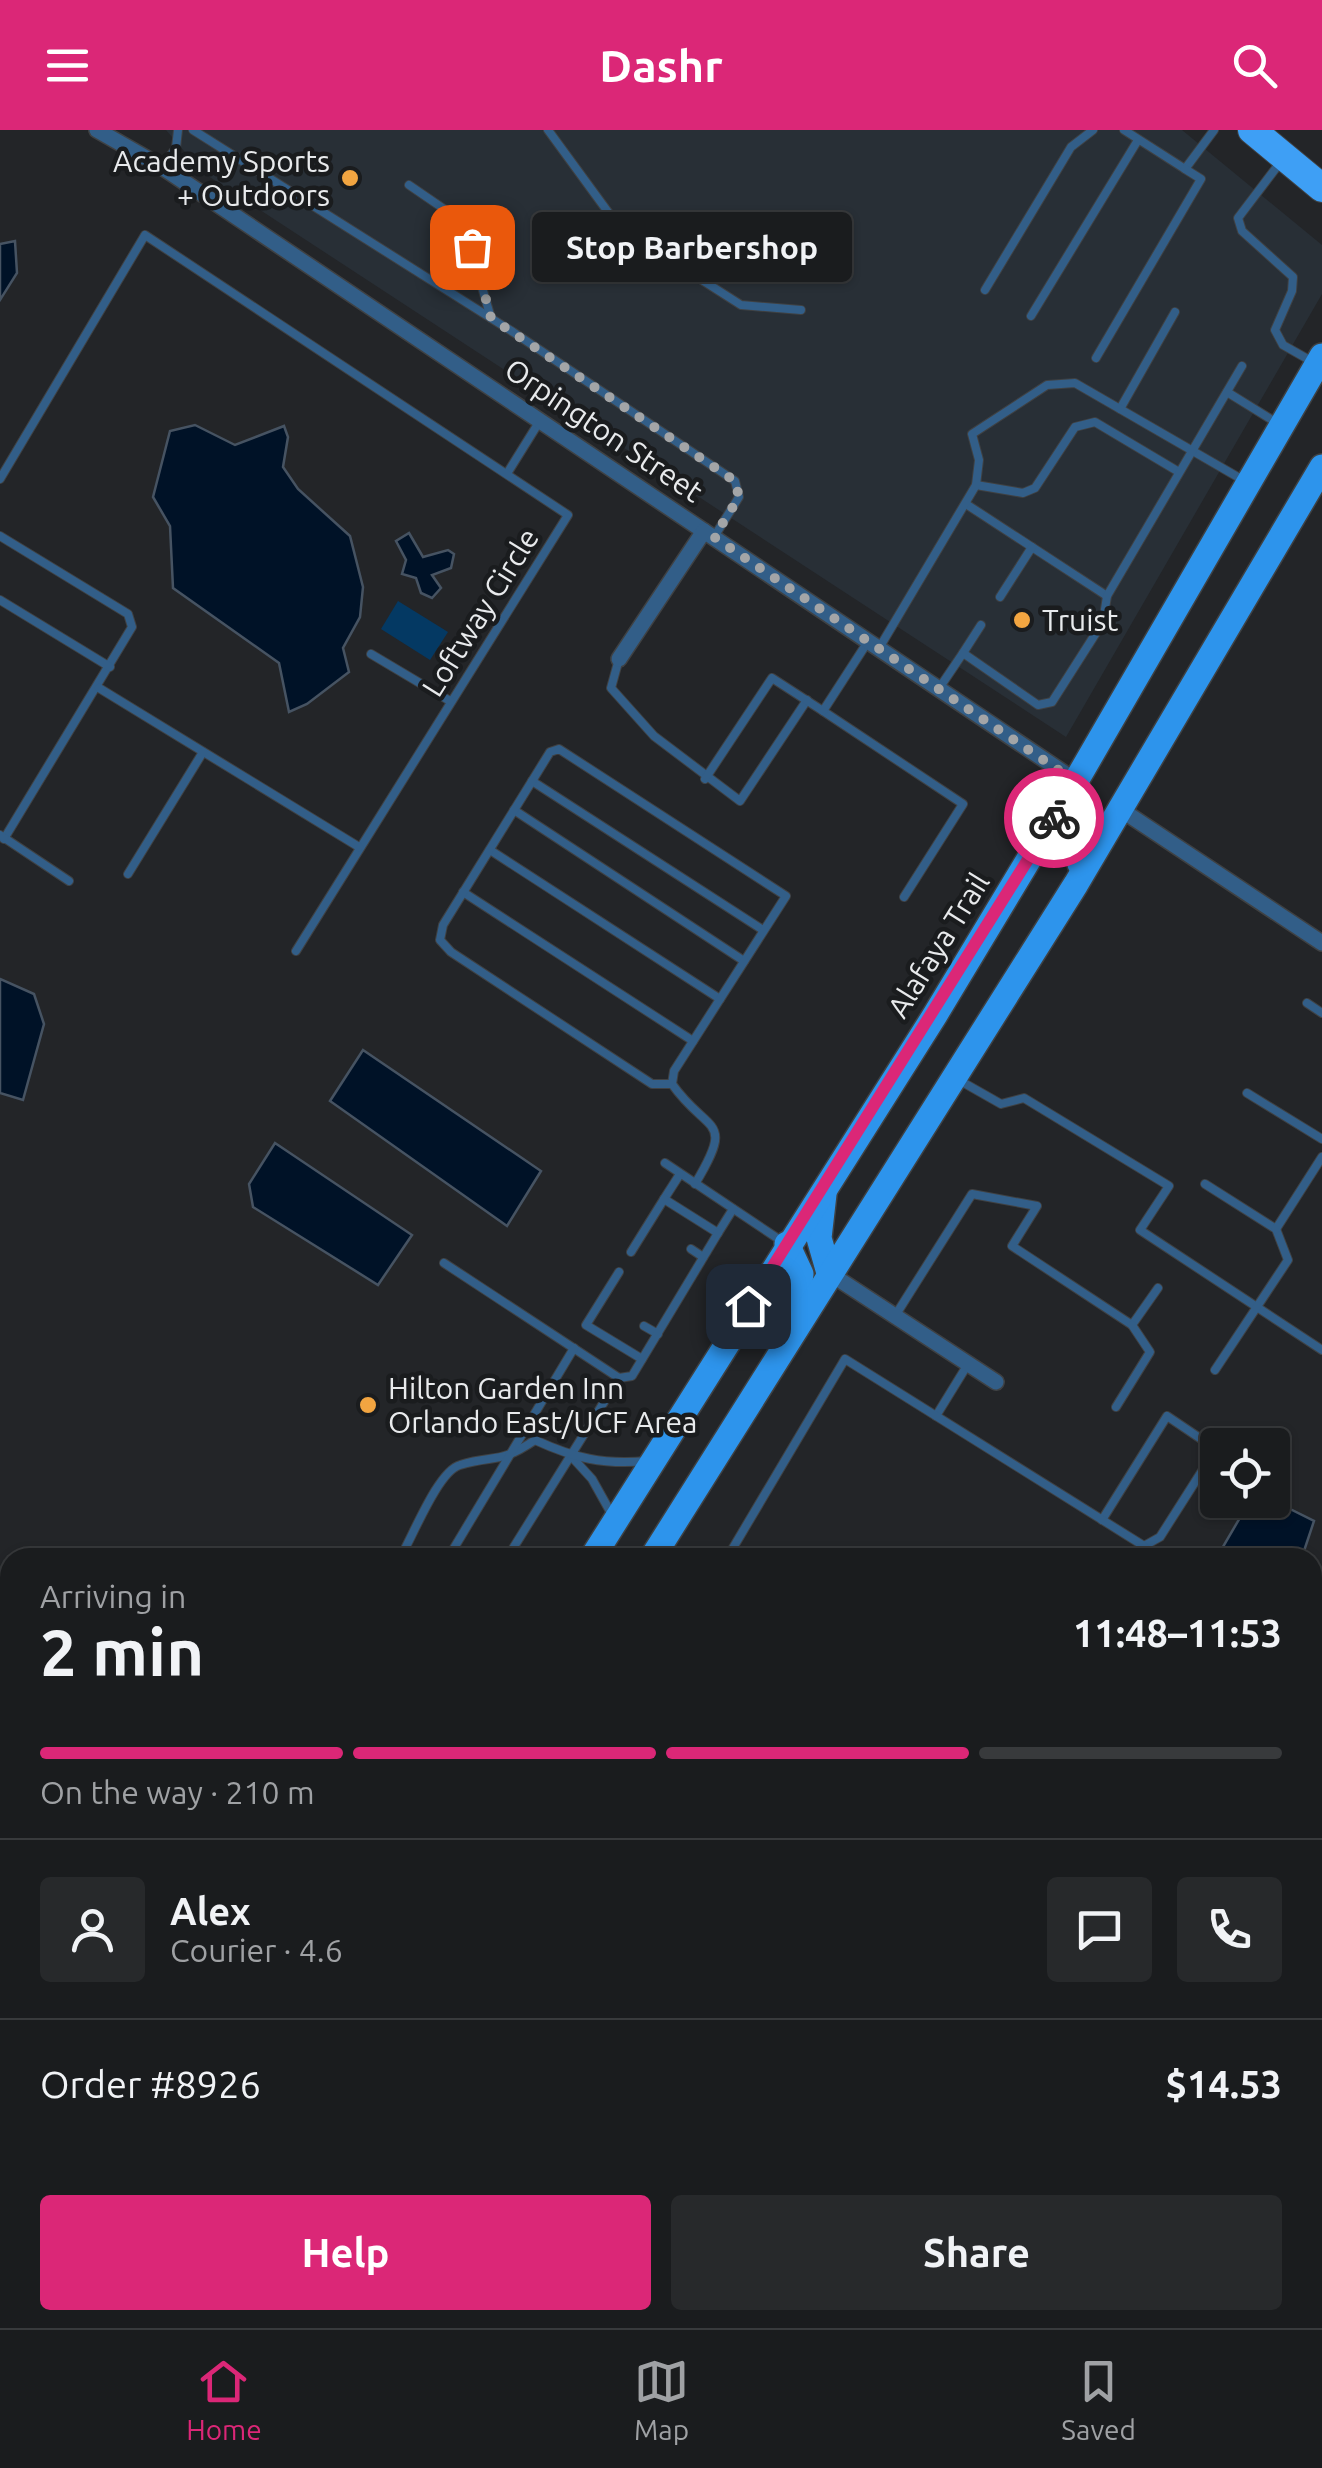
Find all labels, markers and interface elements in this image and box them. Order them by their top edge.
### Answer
icon: menu [40,38,95,93]
icon: search [1227,38,1282,93]
text: Dashr [599,40,723,91]
place label: Academy Sports + Outdoors [113,144,330,212]
marker: Academy Sports + Outdoors [339,167,361,189]
pin [430,205,515,290]
callout: Stop Barbershop [532,212,852,282]
icon: bag [445,220,500,275]
text: Stop Barbershop [566,229,818,265]
street label: Orpington Street [499,351,709,509]
street label: Loftway Circle [415,522,545,702]
place label: Truist [1042,603,1118,637]
marker: Truist [1011,609,1033,631]
courier [1004,768,1104,868]
icon: bike [1027,791,1082,846]
street label: Alafaya Trail [880,866,996,1024]
pin [706,1264,791,1349]
icon: home [721,1279,776,1334]
place label: Hilton Garden Inn Orlando East/UCF Area [388,1371,698,1439]
marker: Hilton Garden Inn Orlando East/UCF Area [357,1394,379,1416]
map controls [1200,1428,1290,1518]
button: locate [1200,1428,1290,1518]
text: Arriving in [40,1578,186,1614]
text: 11:48–11:53 [1073,1612,1282,1654]
text: 2 min [40,1615,204,1688]
text: On the way · 210 m [40,1774,315,1810]
button: person [40,1877,145,1982]
button: chat [1047,1877,1152,1982]
button: phone [1177,1877,1282,1982]
text: Alex [170,1890,251,1932]
text: Courier · 4.6 [170,1932,343,1968]
text: Order #8926 [40,2063,261,2105]
text: $14.53 [1165,2063,1282,2105]
button: Help [40,2195,651,2310]
button: Share [671,2195,1282,2310]
tab: Home [186,2354,262,2445]
tab: Map [634,2354,689,2445]
tab: Saved [1061,2354,1136,2445]

